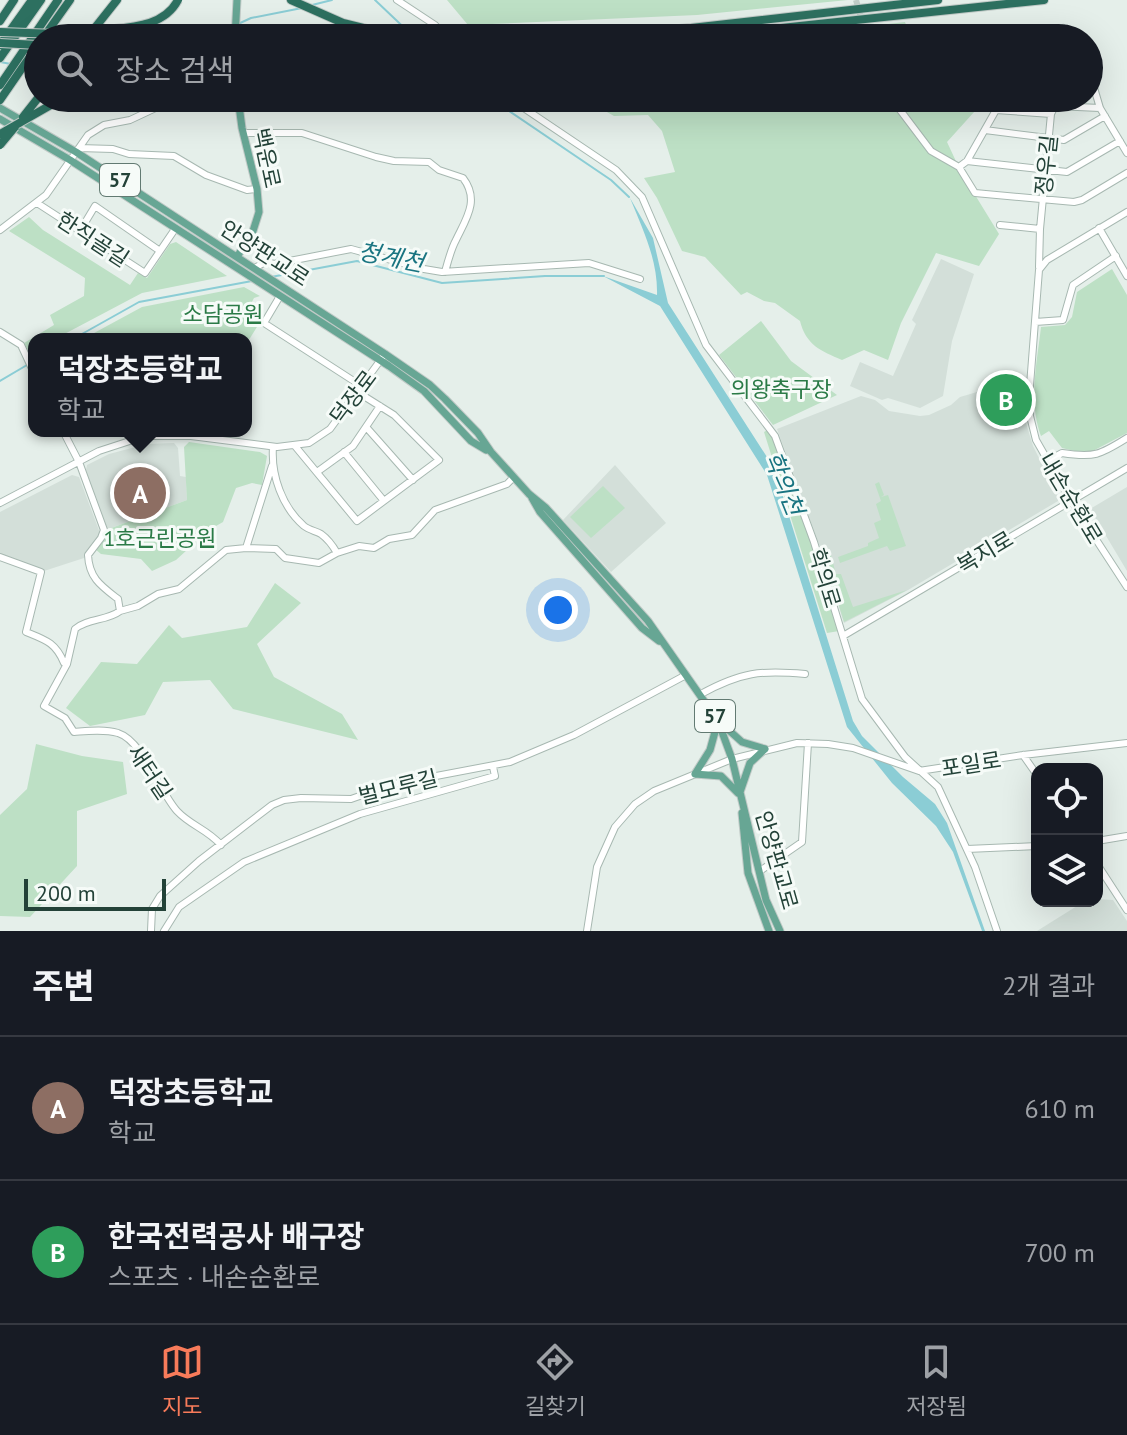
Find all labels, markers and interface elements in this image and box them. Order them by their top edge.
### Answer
search box [24,24,1103,112]
icon: search [52,46,96,90]
text: 장소 검색 [116,50,234,89]
street label: 백운로 [247,125,287,191]
street label: 정우길 [1029,133,1063,197]
road number: 57 [100,164,140,196]
street label: 한직골길 [51,205,135,273]
street label: 안양판교로 [215,214,315,292]
water label: 청계천 [356,235,429,279]
park label: 소담공원 [183,300,263,328]
popup [28,333,252,437]
text: 덕장초등학교 [57,349,223,388]
street label: 덕장로 [324,364,382,430]
pin: B [980,370,1032,430]
park label: 의왕축구장 [730,375,832,403]
text: 학교 [57,393,105,426]
water label: 학의천 [757,446,812,522]
street label: 내손순환로 [1033,447,1109,549]
pin: A [114,463,166,523]
park label: 1호근린공원 [103,524,217,552]
street label: 복지로 [952,524,1018,580]
street label: 학의로 [803,545,847,611]
your location [538,590,578,630]
road number: 57 [695,700,735,732]
street label: 새터길 [121,739,179,805]
street label: 포일로 [939,745,1003,783]
map controls [1031,763,1103,907]
button: locate [1031,763,1103,835]
street label: 벌모루길 [355,764,441,810]
street label: 안양판교로 [750,807,804,913]
button: layers [1031,835,1103,907]
scale bar [24,875,166,911]
text: 200 m [36,879,96,907]
text: 주변 [32,963,95,1007]
text: 2개 결과 [1002,969,1095,1002]
text: 덕장초등학교 [108,1072,274,1111]
text: A [50,1092,66,1125]
text: 610 m [1024,1092,1095,1125]
text: 학교 [108,1116,156,1149]
text: 한국전력공사 배구장 [108,1216,364,1255]
text: B [50,1236,66,1269]
text: 700 m [1024,1236,1095,1269]
text: 스포츠 · 내손순환로 [108,1260,320,1293]
tab: 지도 [160,1340,204,1420]
tab: 길찾기 [525,1340,585,1420]
tab: 저장됨 [906,1340,967,1420]

